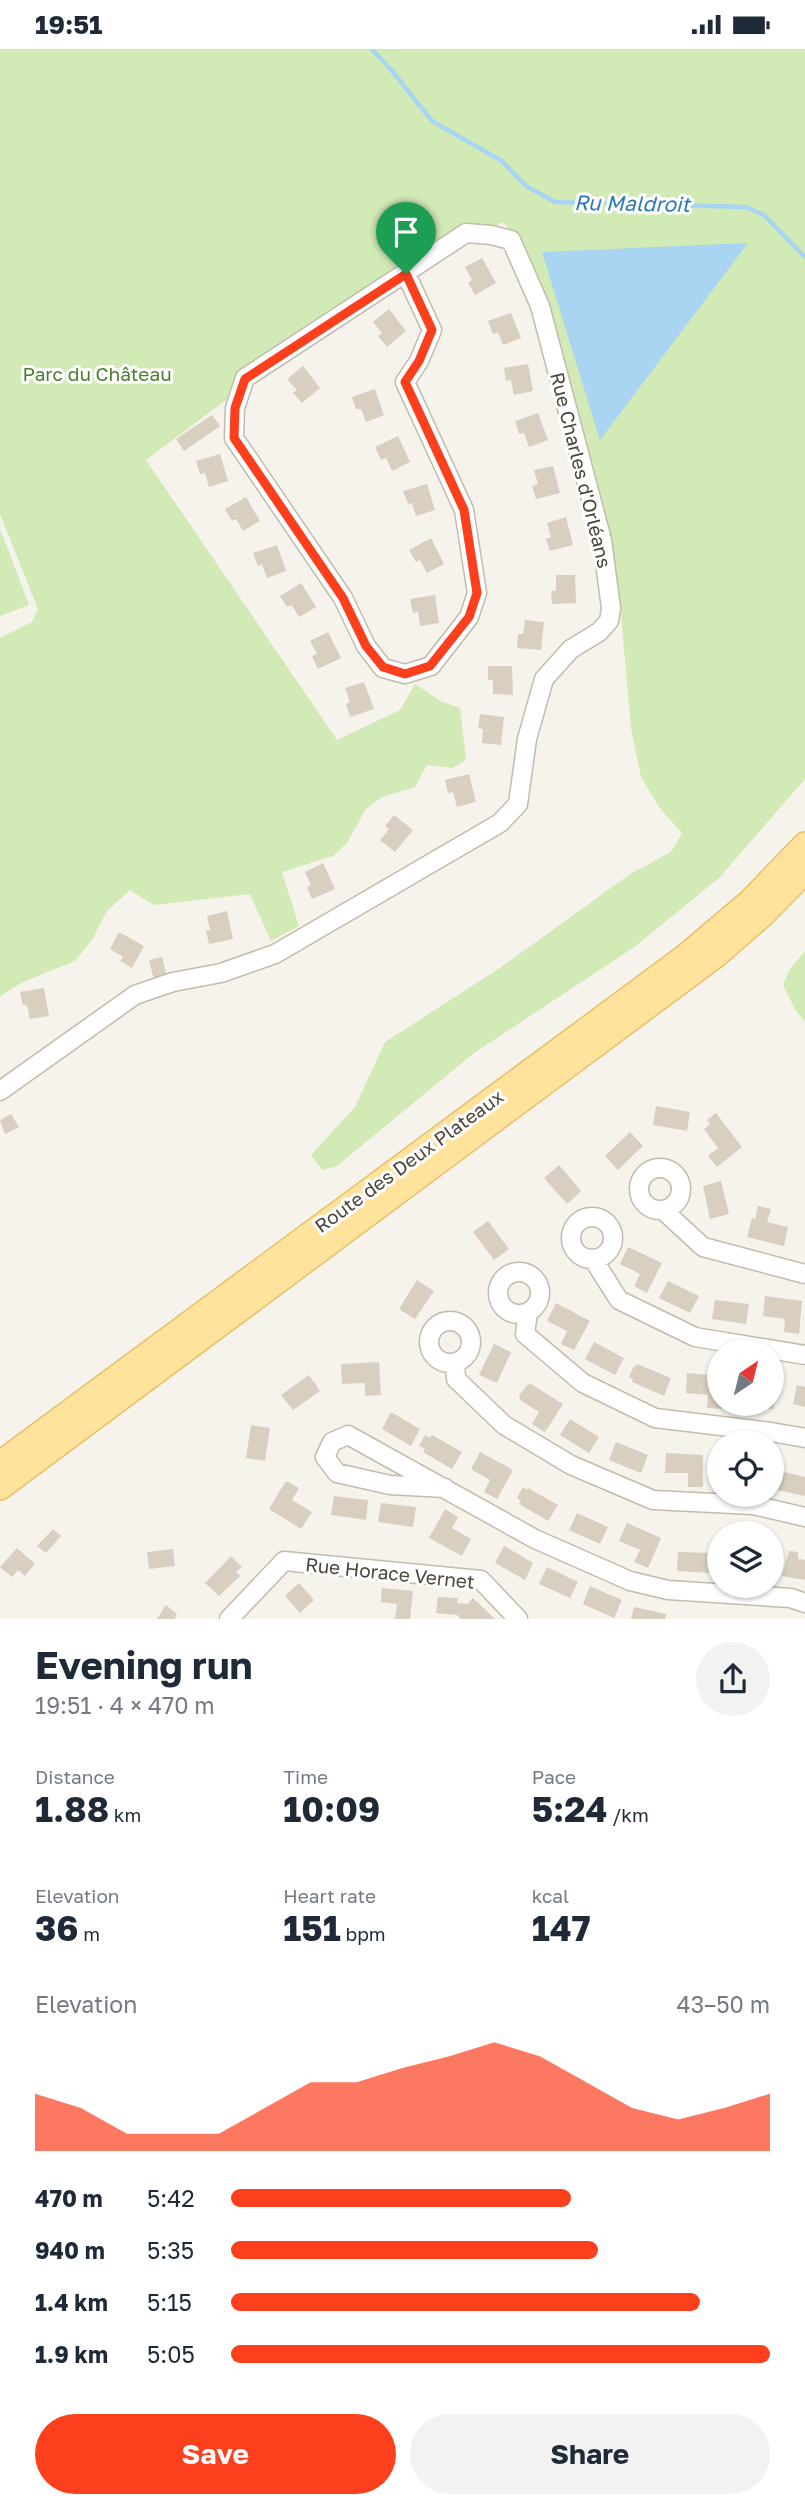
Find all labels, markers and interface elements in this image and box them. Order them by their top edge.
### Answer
text: 19:51 [35,9,102,40]
water label: Ru Maldroit [574,189,693,217]
pin [376,202,436,274]
icon: arrive [387,213,425,251]
park label: Parc du Château [22,362,172,385]
street label: Rue Charles d'Orléans [546,370,617,570]
street label: Route des Deux Plateaux [310,1084,508,1237]
north arrow [707,1339,784,1416]
map controls [707,1339,784,1598]
button: locate [707,1430,784,1507]
button: layers [707,1521,784,1598]
street label: Rue Horace Vernet [304,1552,476,1593]
text: Evening run [35,1642,253,1687]
button: share [696,1642,770,1716]
text: 19:51 · 4 × 470 m [35,1691,215,1719]
text: Distance [35,1765,115,1788]
text: Time [283,1765,328,1788]
text: Pace [532,1765,576,1788]
text: 1.88 [35,1788,109,1830]
text: 10:09 [283,1788,380,1830]
text: 5:24 [532,1788,607,1830]
text: km [109,1803,141,1826]
text: /km [607,1803,649,1826]
text: Elevation [35,1884,120,1907]
text: Heart rate [283,1884,376,1907]
text: kcal [532,1884,569,1907]
text: 36 [35,1907,79,1949]
text: 151 [283,1907,341,1949]
text: 147 [532,1907,591,1949]
text: m [79,1922,100,1945]
text: bpm [341,1922,386,1945]
text: Elevation [35,1990,137,2018]
text: 43–50 m [677,1990,770,2018]
text: 470 m [35,2184,103,2212]
text: 5:42 [147,2184,195,2212]
text: 940 m [35,2236,105,2264]
text: 5:35 [147,2236,194,2264]
text: 1.4 km [35,2288,108,2316]
text: 5:15 [147,2288,192,2316]
text: 1.9 km [35,2340,108,2368]
text: 5:05 [147,2340,195,2368]
button: Save [35,2414,396,2494]
button: Share [410,2414,770,2494]

